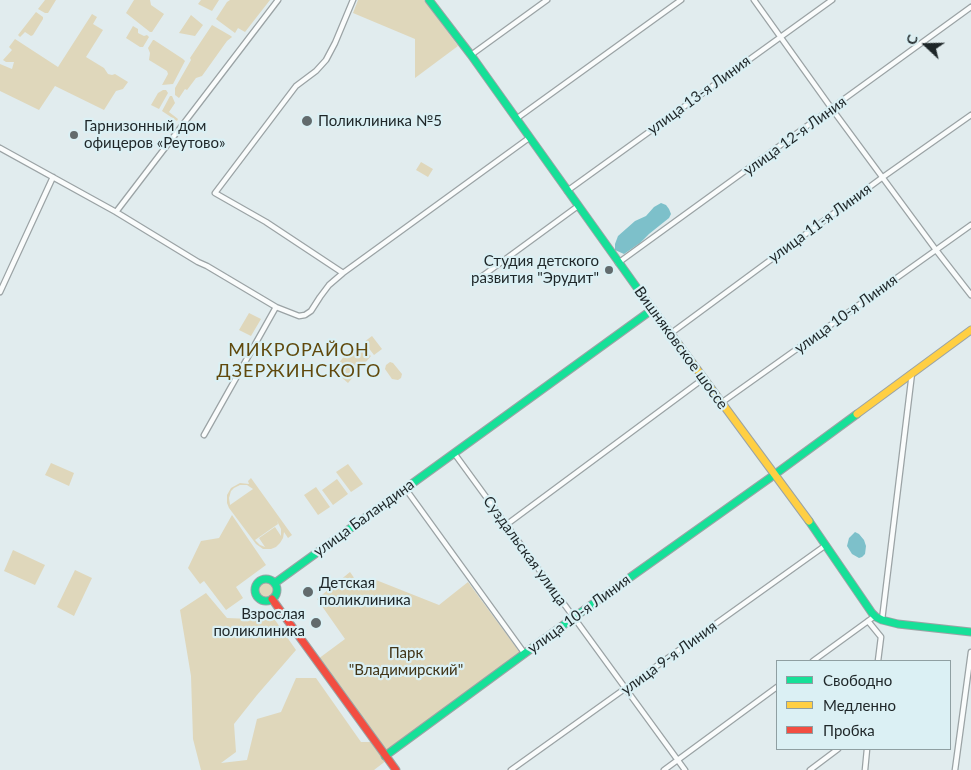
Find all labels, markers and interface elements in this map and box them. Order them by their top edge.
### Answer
north arrow [901,20,951,70]
text: С [902,32,921,47]
street label: улица 13-я Линия [644,52,754,138]
street label: улица 12-я Линия [740,93,850,179]
place label: Поликлиника №5 [318,112,442,130]
marker: Поликлиника №5 [300,114,314,128]
place label: Гарнизонный дом офицеров «Реутово» [84,117,225,152]
marker: Гарнизонный дом офицеров «Реутово» [68,129,80,141]
street label: улица 11-я Линия [765,180,875,266]
place label: Студия детского развития "Эрудит" [471,252,599,287]
marker: Студия детского развития "Эрудит" [603,264,615,276]
street label: улица 10-я Линия [791,271,901,357]
street label: Вишняковское шоссе [630,283,732,413]
district label: МИКРОРАЙОН ДЗЕРЖИНСКОГО [215,339,383,382]
street label: улица Баландина [310,475,418,561]
street label: Суздальская улица [479,493,571,609]
street label: улица 10-я Линия [524,571,634,657]
place label: Детская поликлиника [319,574,411,609]
marker: Детская поликлиника [301,585,315,599]
place label: Взрослая поликлиника [213,605,305,640]
marker: Взрослая поликлиника [309,616,323,630]
street label: улица 9-я Линия [618,617,720,699]
park label: Парк "Владимирский" [349,644,463,679]
legend [776,660,951,750]
text: Свободно [823,671,892,689]
text: Медленно [823,696,896,714]
text: Пробка [823,721,875,739]

